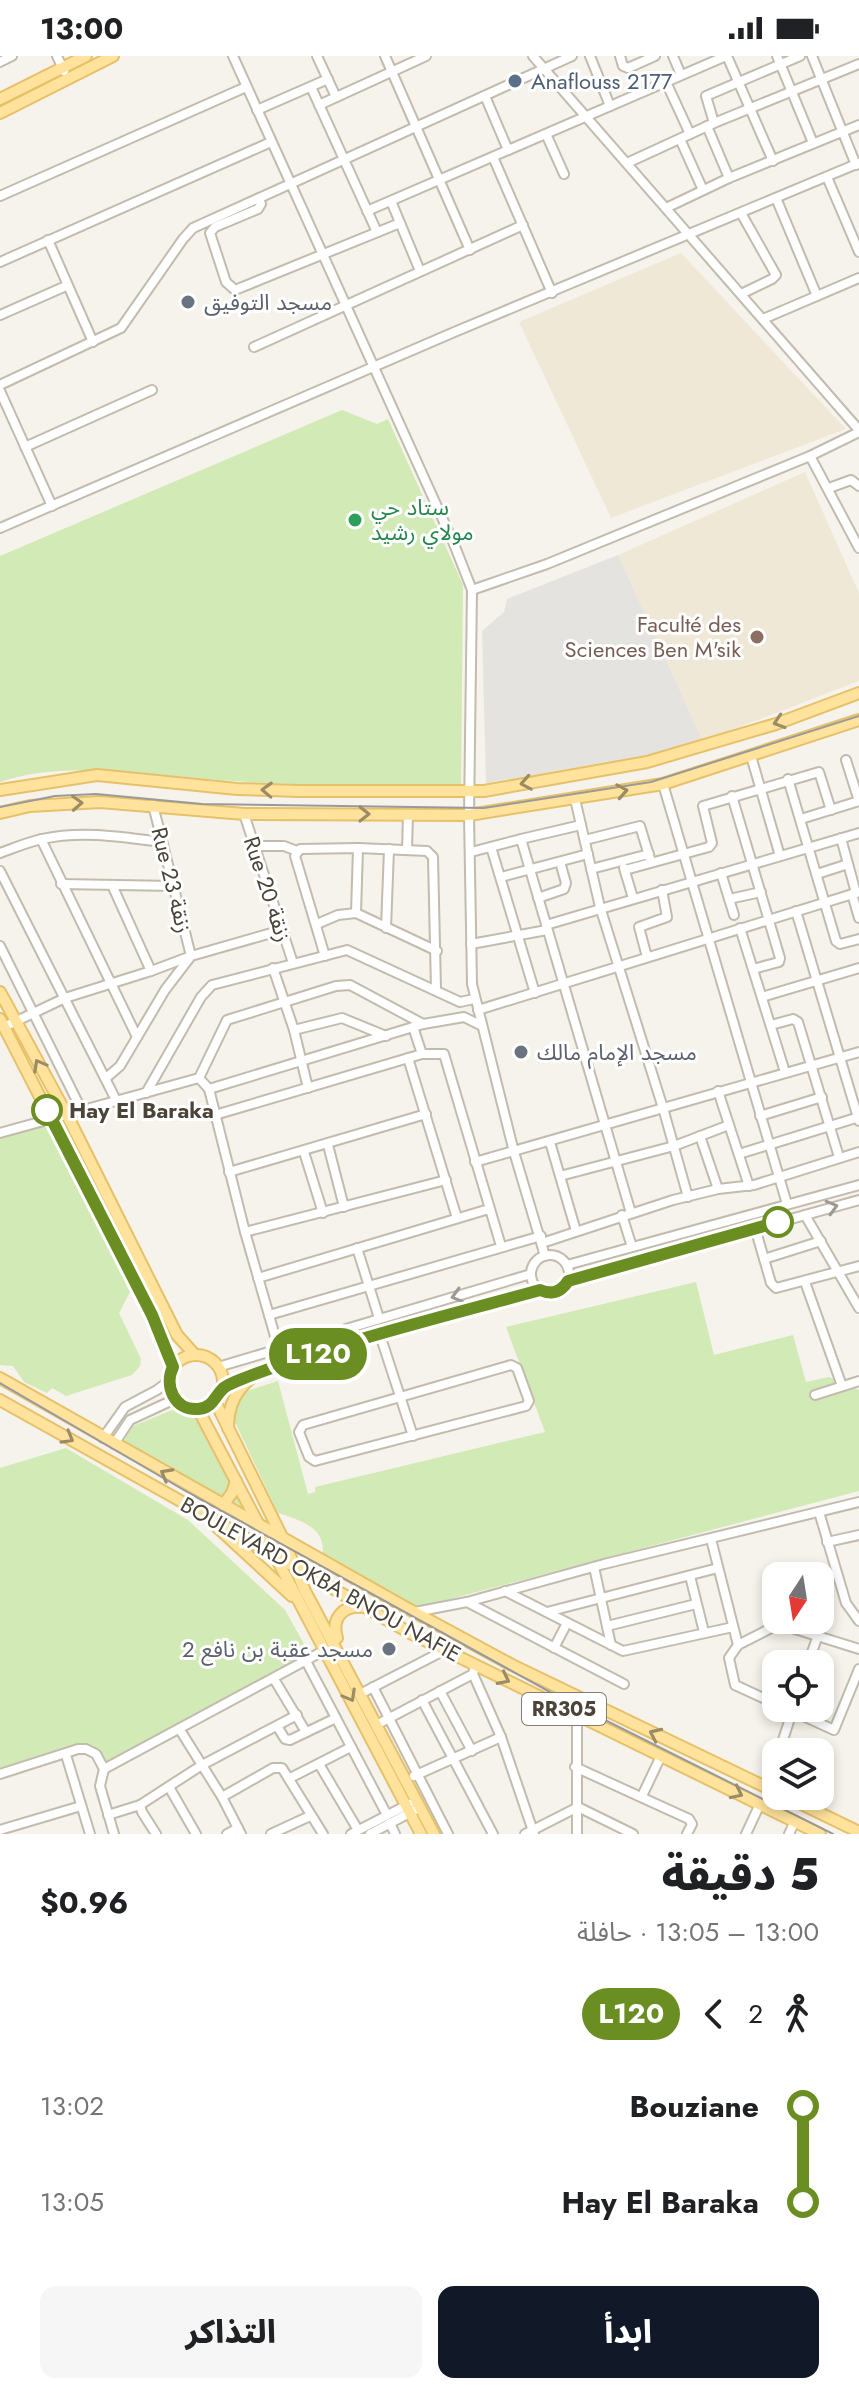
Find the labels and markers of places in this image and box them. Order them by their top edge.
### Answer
place label: Anaflouss 2177 [531,65,673,97]
marker: Anaflouss 2177 [506,72,524,90]
place label: مسجد التوفيق [204,286,332,318]
marker: مسجد التوفيق [179,293,197,311]
place label: ستاد حي مولاي رشيد [371,491,474,549]
marker: ستاد حي مولاي رشيد [346,511,364,529]
place label: Faculté des Sciences Ben M'sik [565,608,741,665]
marker: Faculté des Sciences Ben M'sik [748,628,766,646]
place label: مسجد الإمام مالك [537,1036,697,1069]
marker: مسجد الإمام مالك [512,1043,530,1061]
place label: Hay El Baraka [69,1094,214,1126]
marker: Hay El Baraka [32,1095,62,1125]
unlabelled marker [763,1207,793,1237]
place label: مسجد عقبة بن نافع 2 [182,1633,373,1666]
marker: مسجد عقبة بن نافع 2 [380,1640,398,1658]

